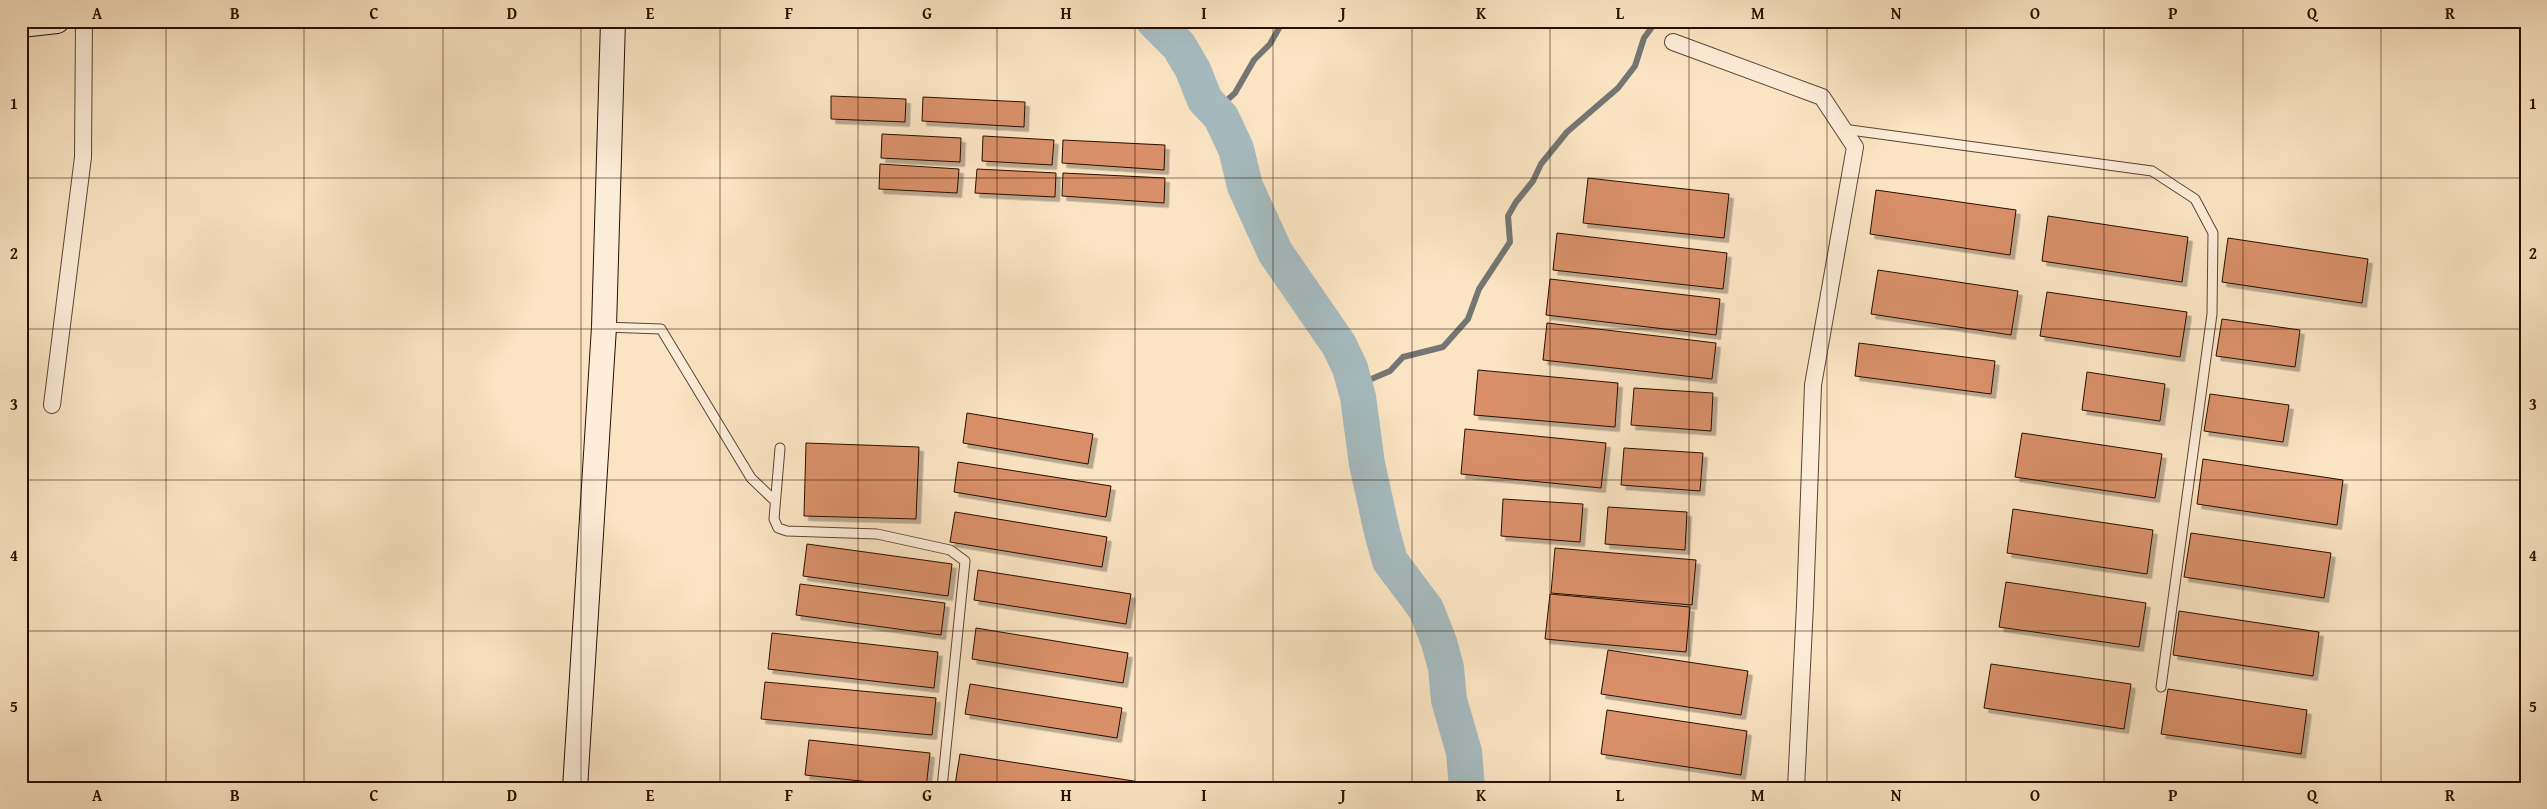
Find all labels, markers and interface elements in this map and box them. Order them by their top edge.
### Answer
text: A [92,1,103,25]
text: B [230,1,240,25]
text: C [369,1,379,25]
text: D [507,1,517,25]
text: E [646,1,655,25]
text: F [785,1,793,25]
text: G [922,1,932,25]
text: H [1060,1,1072,25]
text: I [1201,1,1207,25]
text: J [1337,1,1346,25]
text: K [1476,1,1487,25]
text: L [1616,1,1625,25]
text: M [1751,1,1765,25]
text: N [1891,1,1902,25]
text: O [2030,1,2040,25]
text: P [2168,1,2178,25]
text: Q [2307,1,2319,25]
text: R [2445,1,2455,25]
text: 1 [10,91,18,115]
text: 1 [2529,91,2537,115]
text: 2 [10,241,18,265]
text: 2 [2529,241,2537,265]
text: 3 [10,392,18,416]
text: 3 [2529,392,2537,416]
text: 4 [10,543,18,567]
text: 4 [2529,543,2537,567]
text: 5 [10,694,18,718]
text: 5 [2529,694,2537,718]
text: A [92,783,103,807]
text: B [230,783,240,807]
text: C [369,783,379,807]
text: D [507,783,517,807]
text: E [646,783,655,807]
text: F [785,783,793,807]
text: G [922,783,932,807]
text: H [1060,783,1072,807]
text: I [1201,783,1207,807]
text: J [1337,783,1346,807]
text: K [1476,783,1487,807]
text: L [1616,783,1625,807]
text: M [1751,783,1765,807]
text: N [1891,783,1902,807]
text: O [2030,783,2040,807]
text: P [2168,783,2178,807]
text: Q [2307,783,2319,807]
text: R [2445,783,2455,807]

